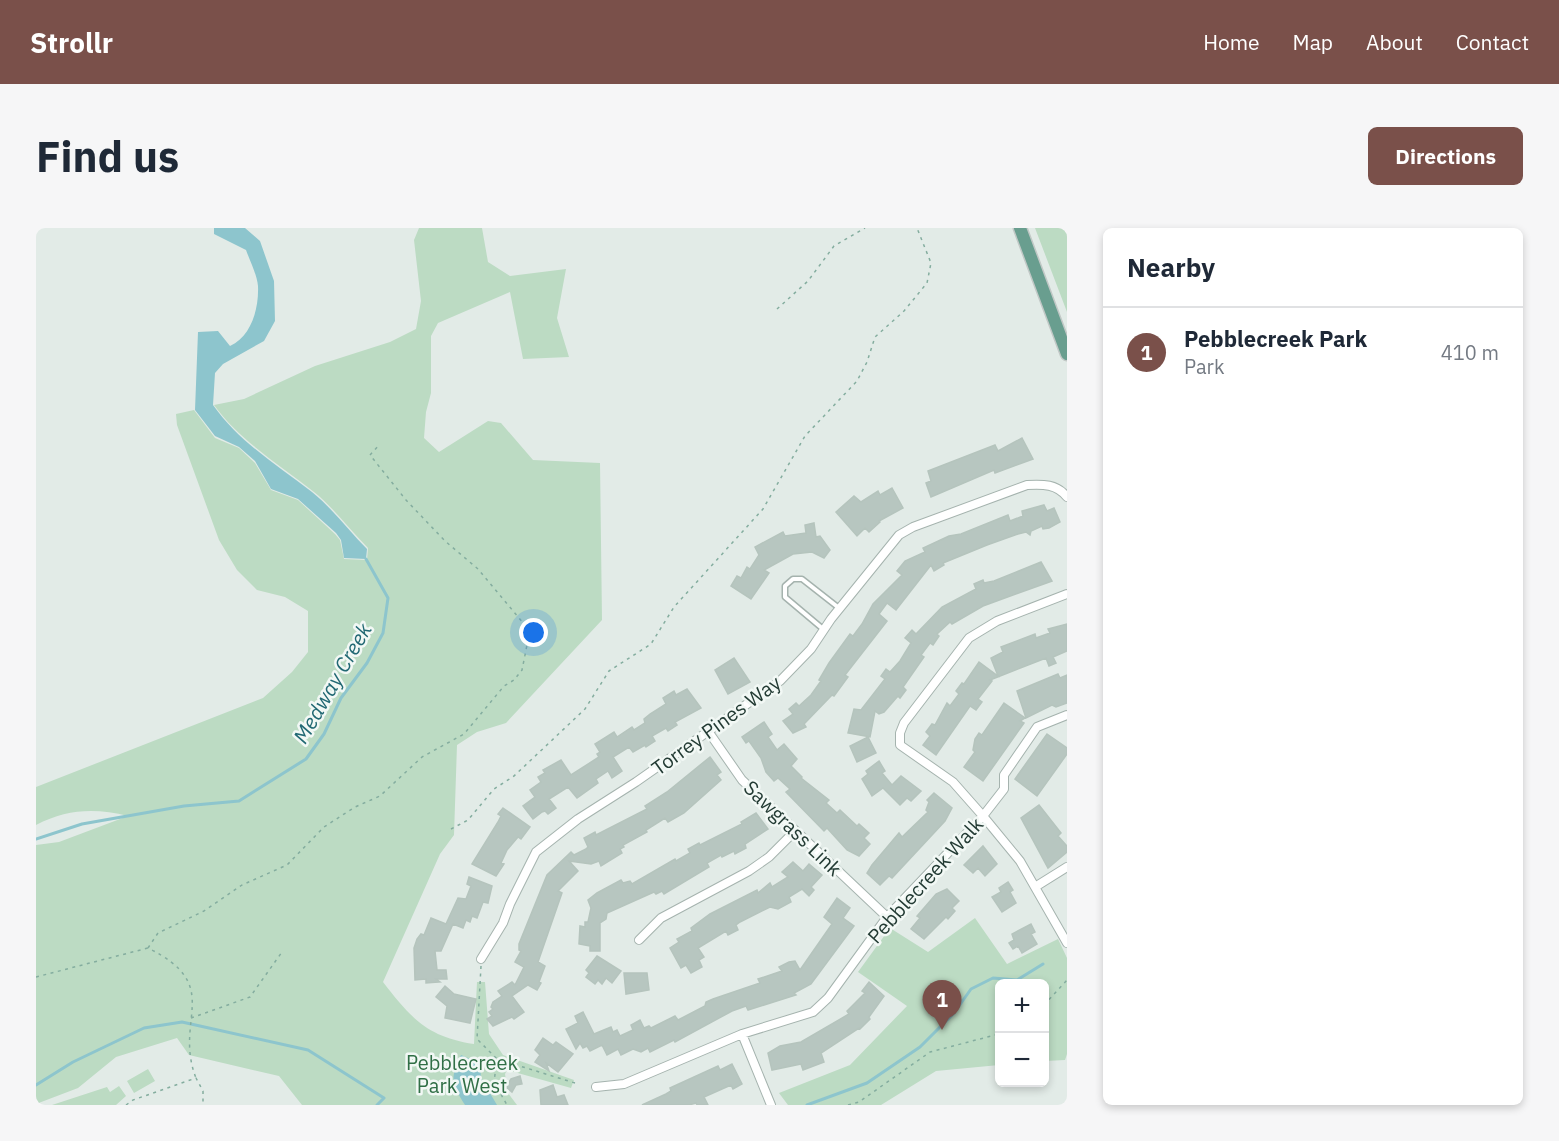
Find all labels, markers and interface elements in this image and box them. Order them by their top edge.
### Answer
text: Strollr [30,24,113,61]
text: Home [1203,28,1260,56]
text: Map [1293,28,1333,56]
text: About [1366,28,1423,56]
text: Contact [1456,28,1529,56]
button: Directions [1368,127,1523,185]
text: Find us [36,129,179,184]
text: Nearby [1127,250,1215,284]
text: Pebblecreek Park [1184,324,1367,353]
text: 1 [1141,339,1153,366]
text: 410 m [1441,339,1499,366]
text: Park [1184,353,1224,380]
water label: Medway Creek [286,617,378,748]
your location [519,618,548,647]
street label: Torrey Pines Way [646,669,786,781]
street label: Sawgrass Link [738,774,848,882]
street label: Pebblecreek Walk [861,811,989,949]
map controls [995,979,1049,1087]
button: + [995,979,1049,1033]
pin: 1 [922,980,962,1030]
button: − [995,1033,1049,1087]
park label: Pebblecreek Park West [406,1049,519,1099]

